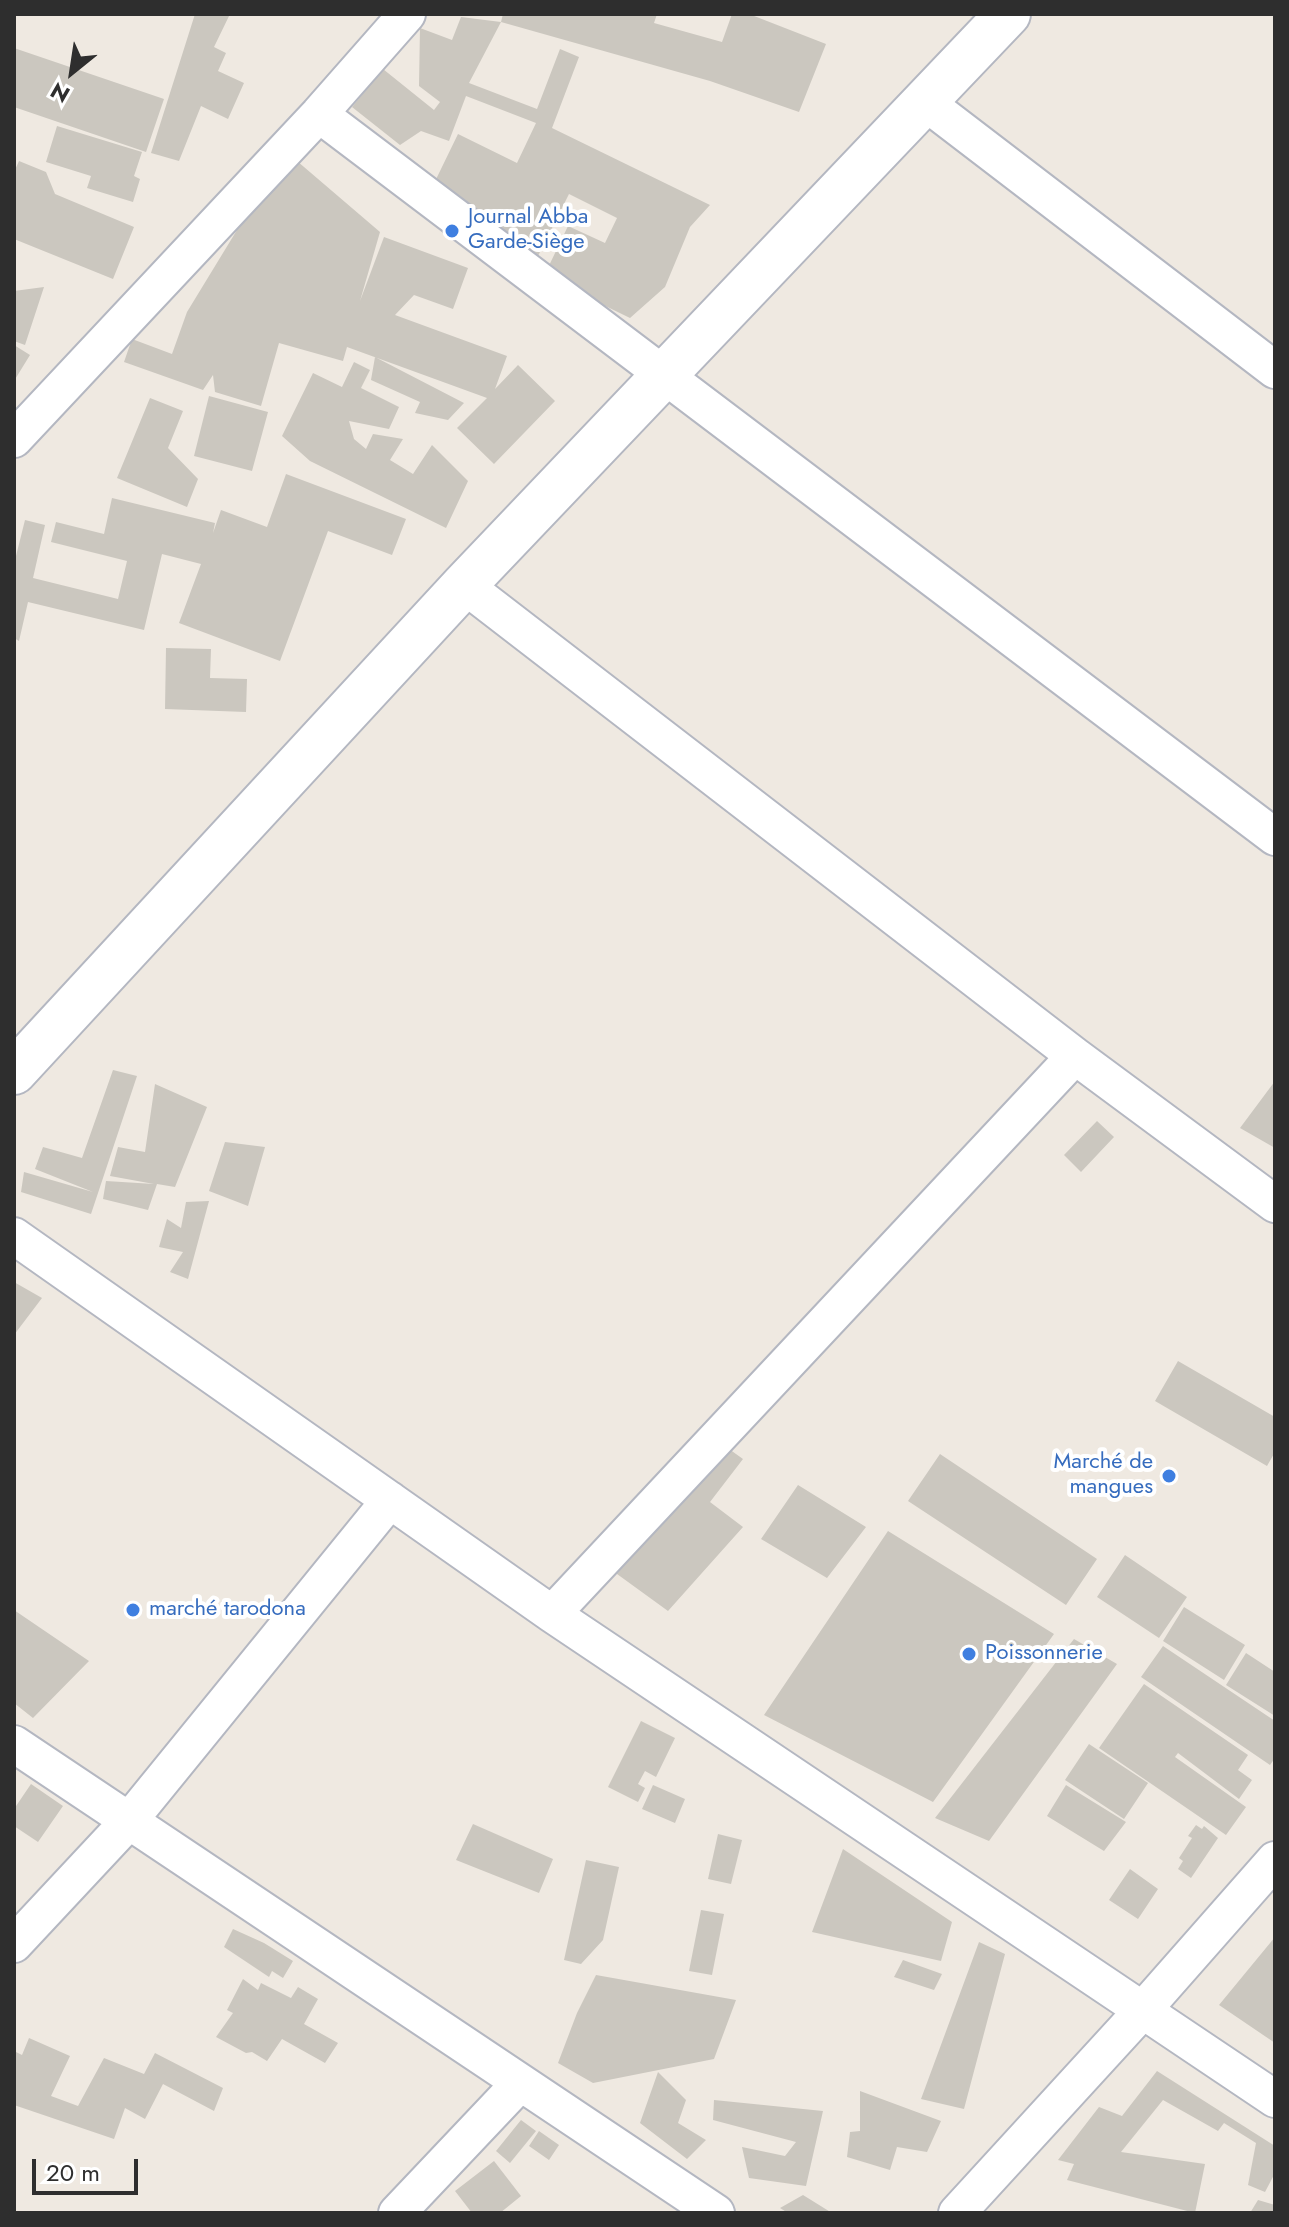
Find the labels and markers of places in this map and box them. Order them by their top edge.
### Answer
place label: Journal Abba Garde-Siège [468,205,588,256]
marker: Journal Abba Garde-Siège [443,222,461,240]
place label: Marché de mangues [1054,1450,1153,1502]
marker: Marché de mangues [1160,1467,1178,1485]
place label: marché tarodona [149,1597,306,1623]
marker: marché tarodona [124,1601,142,1619]
place label: Poissonnerie [985,1641,1103,1667]
marker: Poissonnerie [960,1645,978,1663]

